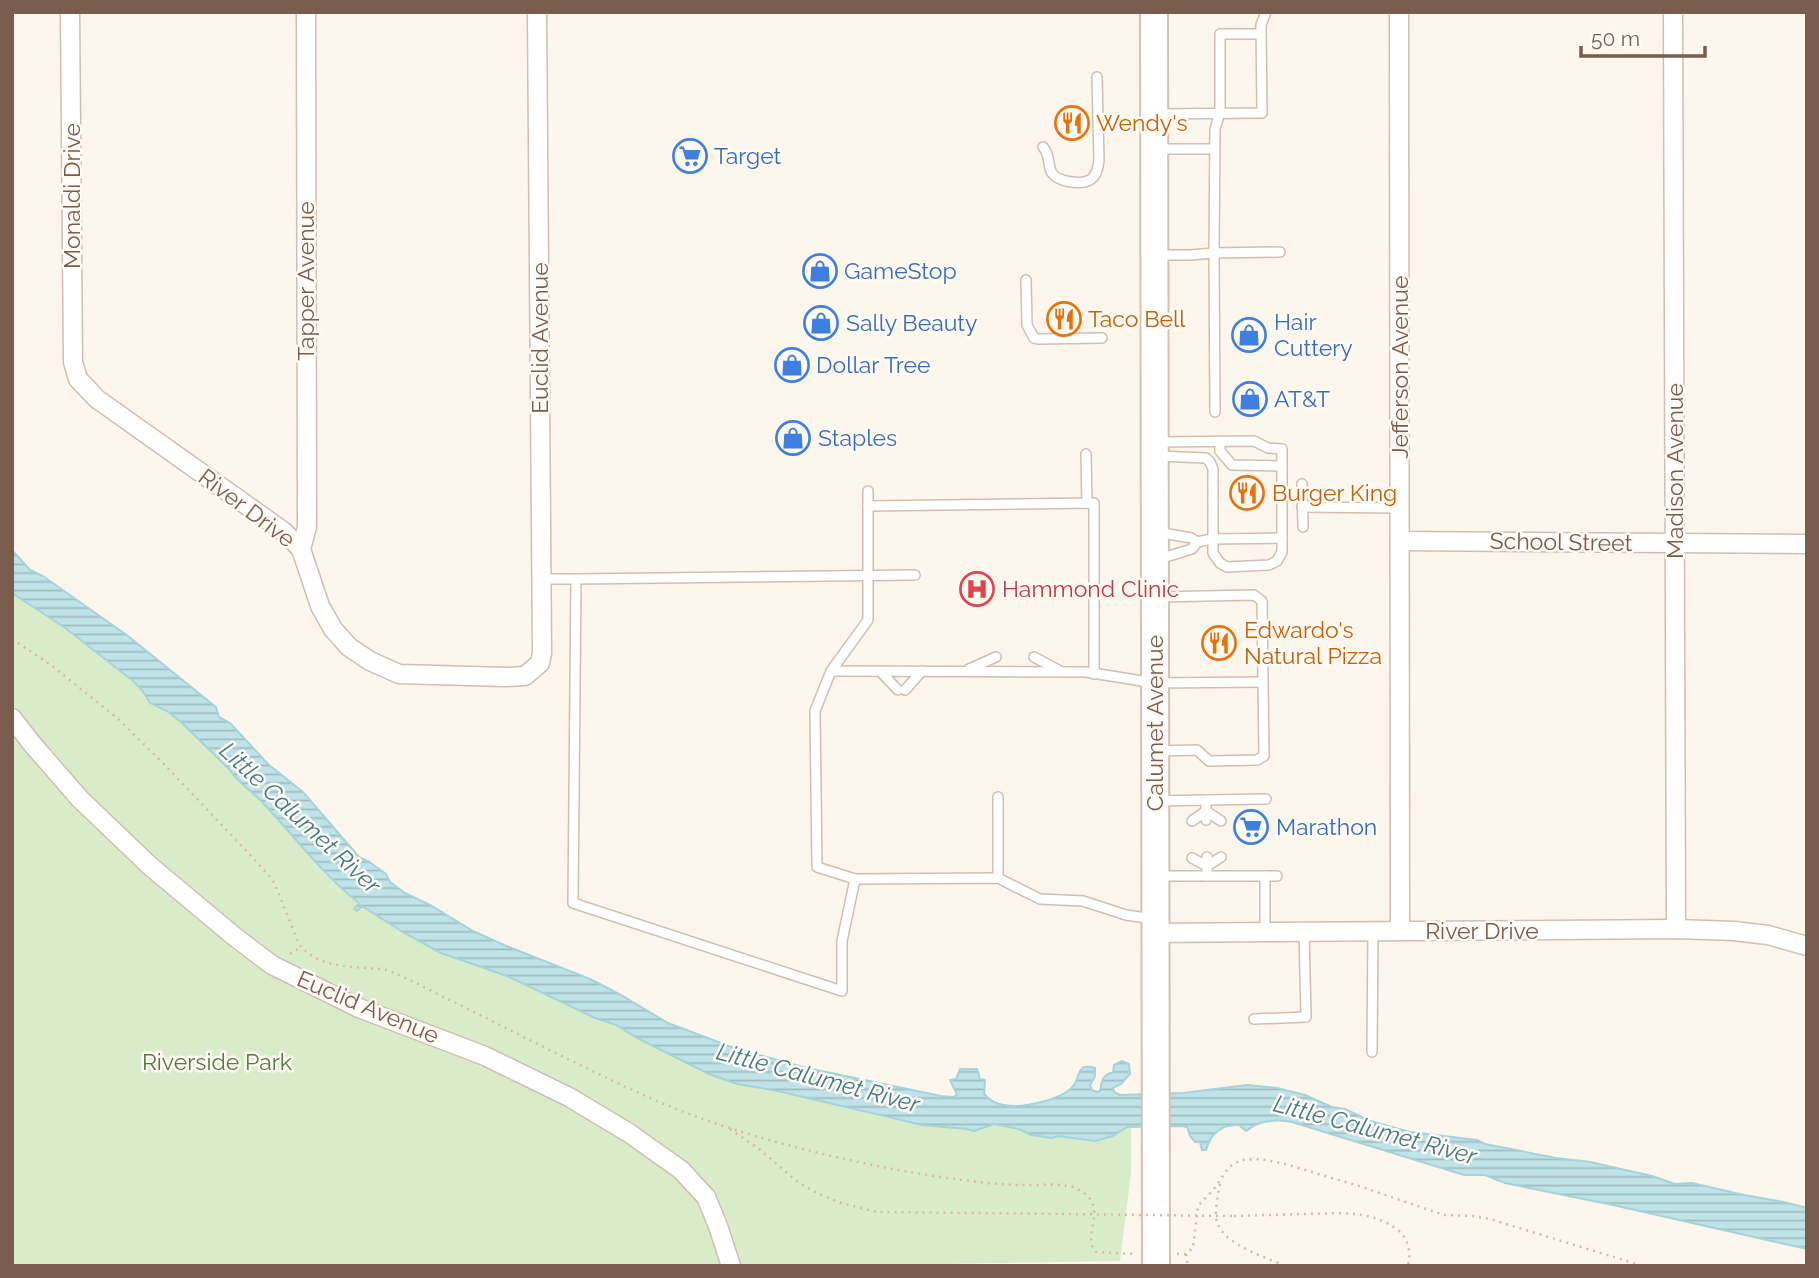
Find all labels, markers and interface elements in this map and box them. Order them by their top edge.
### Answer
scale bar [1581,14,1705,58]
text: 50 m [1591,26,1640,51]
restaurant icon: Wendy's [1053,104,1091,142]
place label: Wendy's [1096,109,1188,136]
street label: Monaldi Drive [58,123,85,269]
supermarket icon: Target [671,137,709,175]
place label: Target [714,142,782,169]
street label: Tapper Avenue [292,201,319,361]
shop icon: GameStop [801,252,839,290]
place label: GameStop [844,257,957,284]
street label: Euclid Avenue [526,262,553,414]
street label: Jefferson Avenue [1386,276,1413,458]
restaurant icon: Taco Bell [1045,300,1083,338]
shop icon: Sally Beauty [802,304,840,342]
place label: Taco Bell [1088,305,1186,332]
place label: Hair Cuttery [1274,308,1353,361]
place label: Sally Beauty [846,309,978,336]
shop icon: Hair Cuttery [1230,316,1268,354]
shop icon: Dollar Tree [773,346,811,384]
place label: Dollar Tree [816,351,931,378]
shop icon: AT&T [1231,380,1269,418]
street label: Madison Avenue [1661,383,1688,559]
place label: AT&T [1274,385,1330,412]
shop icon: Staples [774,419,812,457]
place label: Staples [818,424,897,451]
street label: River Drive [194,463,301,553]
restaurant icon: Burger King [1228,474,1266,512]
place label: Burger King [1272,479,1397,506]
street label: School Street [1490,527,1633,556]
hospital icon: Hammond Clinic [958,570,996,608]
place label: Hammond Clinic [1002,575,1179,602]
place label: Edwardo's Natural Pizza [1244,616,1382,669]
restaurant icon: Edwardo's Natural Pizza [1200,624,1238,662]
street label: Calumet Avenue [1141,635,1168,811]
water label: Little Calumet River [214,736,387,900]
supermarket icon: Marathon [1232,808,1270,846]
place label: Marathon [1276,813,1377,840]
street label: River Drive [1425,917,1539,944]
street label: Euclid Avenue [293,965,443,1049]
water label: Little Calumet River [713,1036,924,1119]
park label: Riverside Park [142,1048,292,1075]
water label: Little Calumet River [1270,1088,1481,1171]

